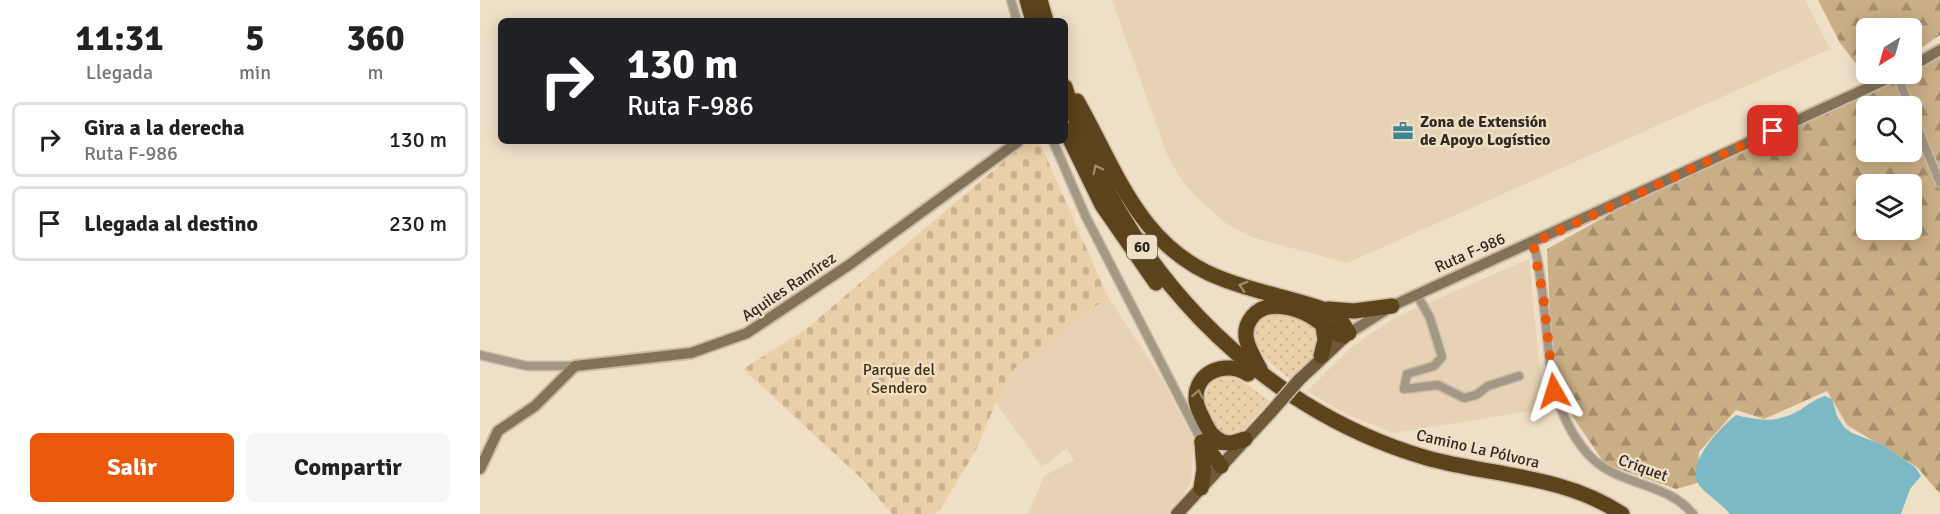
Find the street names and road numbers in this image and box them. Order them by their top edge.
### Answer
street label: Ruta F-986 [1432,229,1508,277]
road number: 60 [1127,235,1157,259]
street label: Aquiles Ramírez [738,248,840,326]
street label: Camino La Pólvora [1414,425,1542,473]
street label: Criquet [1616,450,1671,486]

